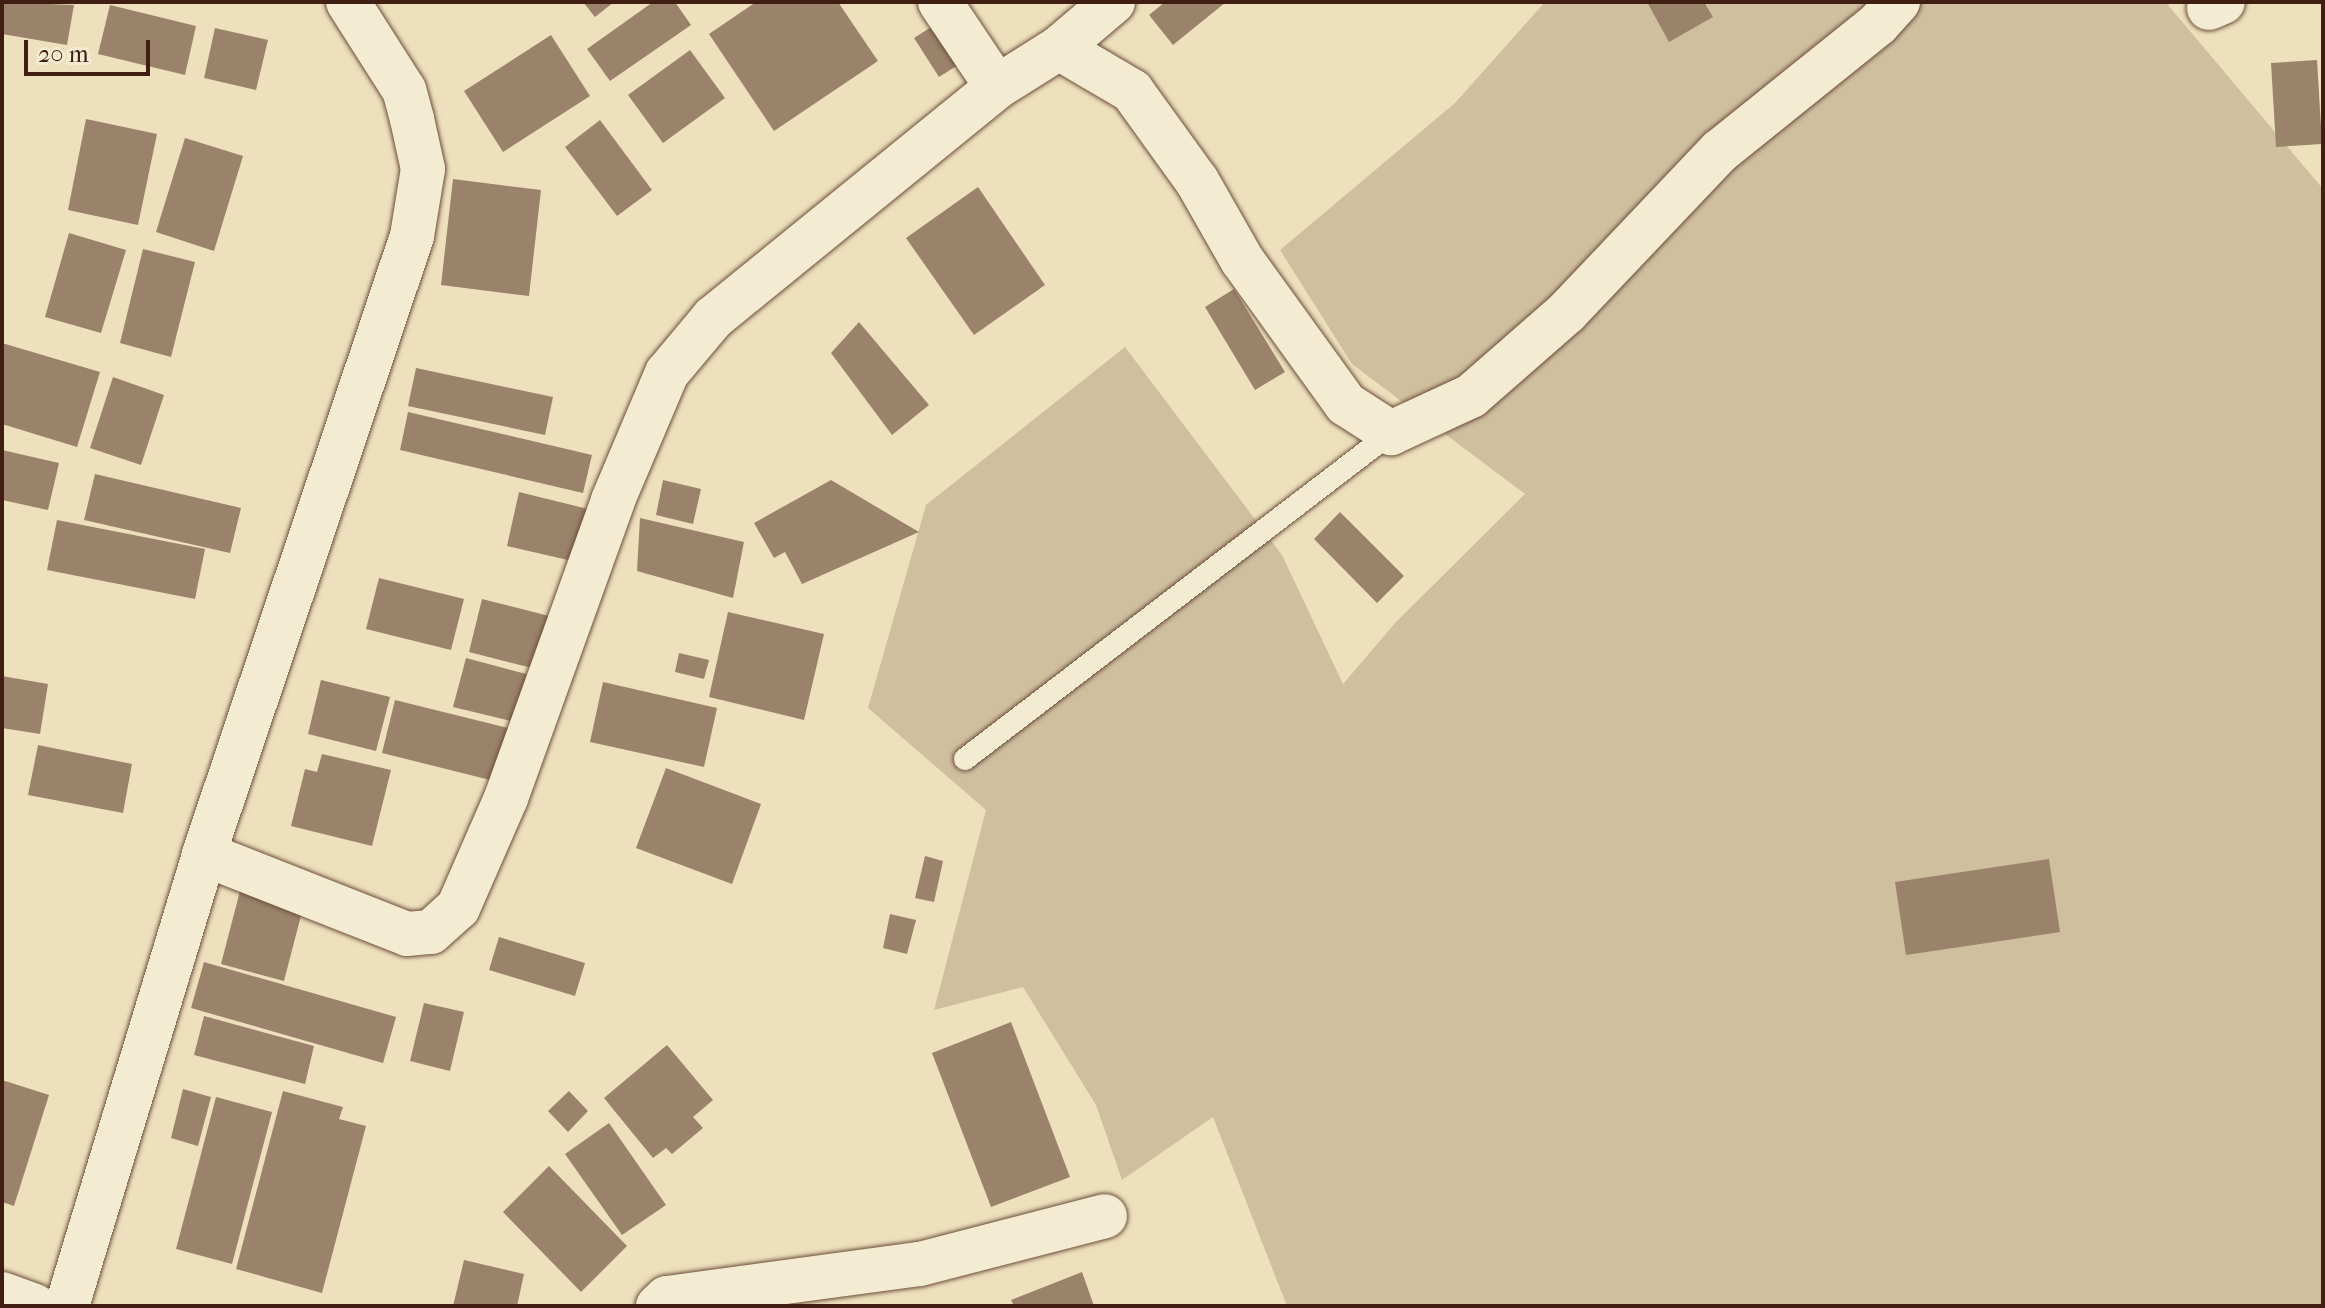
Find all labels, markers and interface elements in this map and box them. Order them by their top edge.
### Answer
scale bar [28,24,154,74]
text: 20 m [38,40,89,68]

